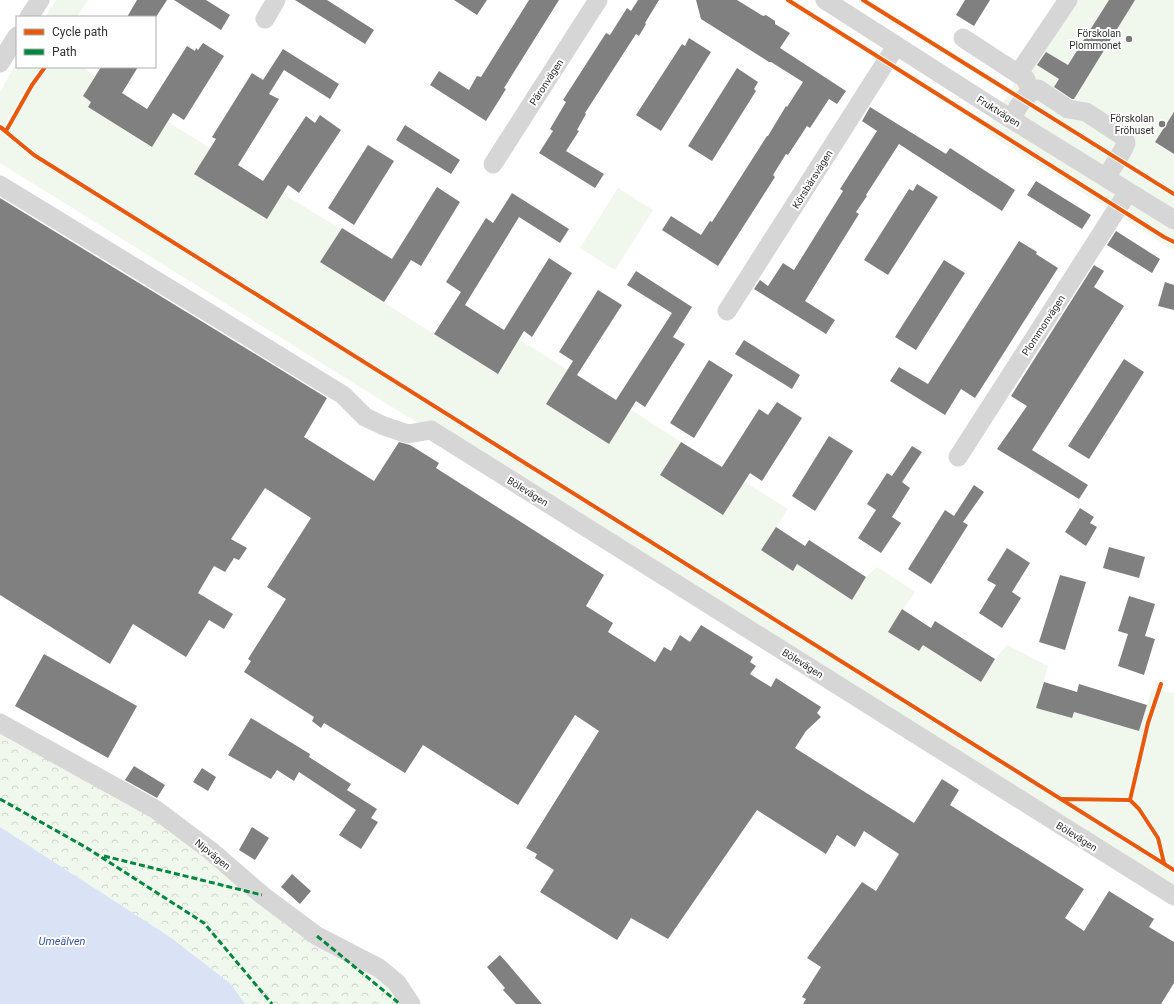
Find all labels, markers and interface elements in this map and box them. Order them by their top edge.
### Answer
legend [16,16,156,68]
text: Cycle path [52,25,108,39]
place label: Förskolan Plommonet [1069,28,1121,51]
marker: Förskolan Plommonet [1124,34,1134,44]
text: Path [52,45,77,59]
street label: Päronvägen [527,57,565,107]
street label: Fruktvägen [975,94,1023,129]
place label: Förskolan Fröhuset [1110,113,1154,136]
marker: Förskolan Fröhuset [1157,119,1167,129]
street label: Körsbärsvägen [790,148,835,210]
street label: Plommonvägen [1020,293,1067,358]
street label: Bölevägen [505,475,550,508]
street label: Bölevägen [780,647,825,680]
street label: Bölevägen [1054,820,1099,853]
street label: Nipvägen [193,837,232,872]
water label: Umeälven [39,935,86,948]

